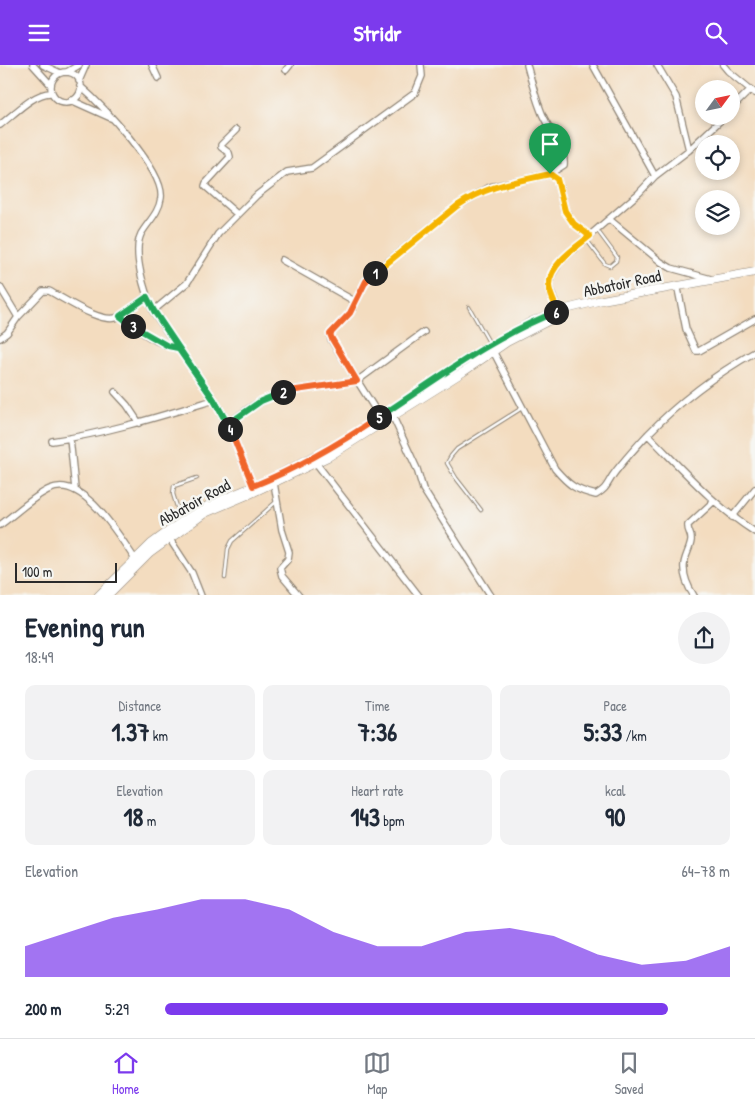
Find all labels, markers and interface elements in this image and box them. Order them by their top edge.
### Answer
text: Stridr [353,18,402,48]
icon: menu [25,19,53,47]
icon: search [702,19,730,47]
north arrow [695,80,740,125]
map controls [695,80,740,235]
pin [529,123,571,174]
icon: arrive [536,130,564,158]
button: locate [695,135,740,180]
button: layers [695,190,740,235]
pin: 1 [362,261,388,285]
text: 1 [373,264,378,283]
street label: Abbatoir Road [581,264,663,302]
pin: 6 [544,299,568,325]
text: 6 [554,303,559,322]
pin: 3 [120,313,146,339]
text: 3 [130,317,137,336]
pin: 2 [270,379,296,405]
text: 2 [280,383,287,402]
pin: 5 [366,405,392,429]
text: 5 [377,408,382,427]
pin: 4 [218,417,242,441]
text: 4 [228,420,233,439]
street label: Abbatoir Road [154,473,234,531]
scale bar [15,561,118,584]
text: 100 m [22,562,52,581]
text: Evening run [25,608,145,646]
button: share [678,612,730,664]
text: 18:49 [25,646,53,668]
text: Distance [118,696,161,715]
text: Time [365,696,390,715]
text: Pace [604,696,627,715]
text: 1.37 [112,715,150,749]
text: 7:36 [358,715,397,749]
text: 5:33 [584,715,622,749]
text: km [150,726,168,745]
text: /km [622,726,647,745]
text: Elevation [117,781,163,800]
text: Heart rate [351,781,404,800]
text: kcal [605,781,625,800]
text: 18 [124,800,143,834]
text: 143 [350,800,380,834]
text: 90 [605,800,625,834]
text: m [143,811,156,830]
text: bpm [380,811,405,830]
text: Elevation [25,860,78,882]
text: 64–78 m [681,860,730,882]
text: 200 m [25,998,61,1020]
text: 5:29 [105,998,129,1020]
tab: Home [112,1049,140,1098]
tab: Map [363,1049,391,1098]
tab: Saved [615,1049,643,1098]

